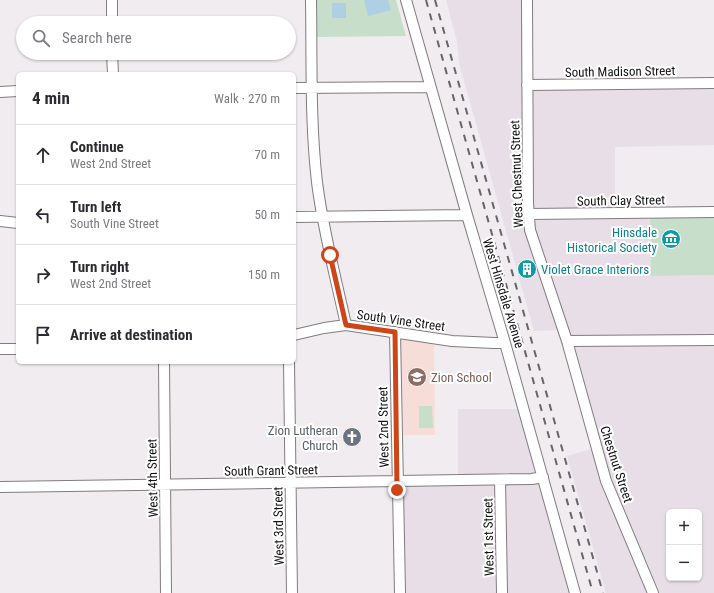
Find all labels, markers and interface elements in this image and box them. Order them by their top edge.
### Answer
search box [16,16,296,60]
icon: search [30,27,52,49]
text: Search here [62,29,132,47]
street label: South Madison Street [565,63,675,80]
text: 4 min [32,88,70,108]
text: Walk · 270 m [214,91,280,106]
street label: West Chestnut Street [507,120,526,228]
text: Continue [70,138,124,156]
icon: ahead [32,144,54,166]
text: 70 m [254,147,280,162]
text: West 2nd Street [70,156,151,171]
street label: South Clay Street [577,192,665,209]
text: Turn left [70,198,121,216]
icon: left [32,204,54,226]
text: 50 m [254,207,280,222]
text: South Vine Street [70,216,159,231]
place label: Hinsdale Historical Society [567,225,658,255]
museum icon: Hinsdale Historical Society [660,228,682,250]
street label: West Hinsdale Avenue [480,236,527,350]
route start [321,246,339,264]
text: Turn right [70,258,129,276]
building icon: Violet Grace Interiors [516,258,538,280]
place label: Violet Grace Interiors [541,262,649,277]
icon: right [32,264,54,286]
text: 150 m [248,267,280,282]
text: West 2nd Street [70,276,151,291]
street label: South Vine Street [356,307,446,334]
icon: arrive [32,324,54,346]
text: Arrive at destination [70,326,193,344]
school or university icon: Zion School [406,366,428,388]
place label: Zion School [431,370,492,385]
street label: West 2nd Street [375,386,392,468]
place label: Zion Lutheran Church [268,423,338,453]
street label: Chestnut Street [597,424,636,504]
church icon: Zion Lutheran Church [341,426,363,448]
street label: West 4th Street [144,438,161,517]
street label: South Grant Street [224,462,318,479]
route end [388,481,406,499]
street label: West 3rd Street [270,486,287,565]
street label: West 1st Street [480,498,497,576]
map controls [666,509,702,581]
button: + [666,509,702,545]
button: − [666,545,702,581]

